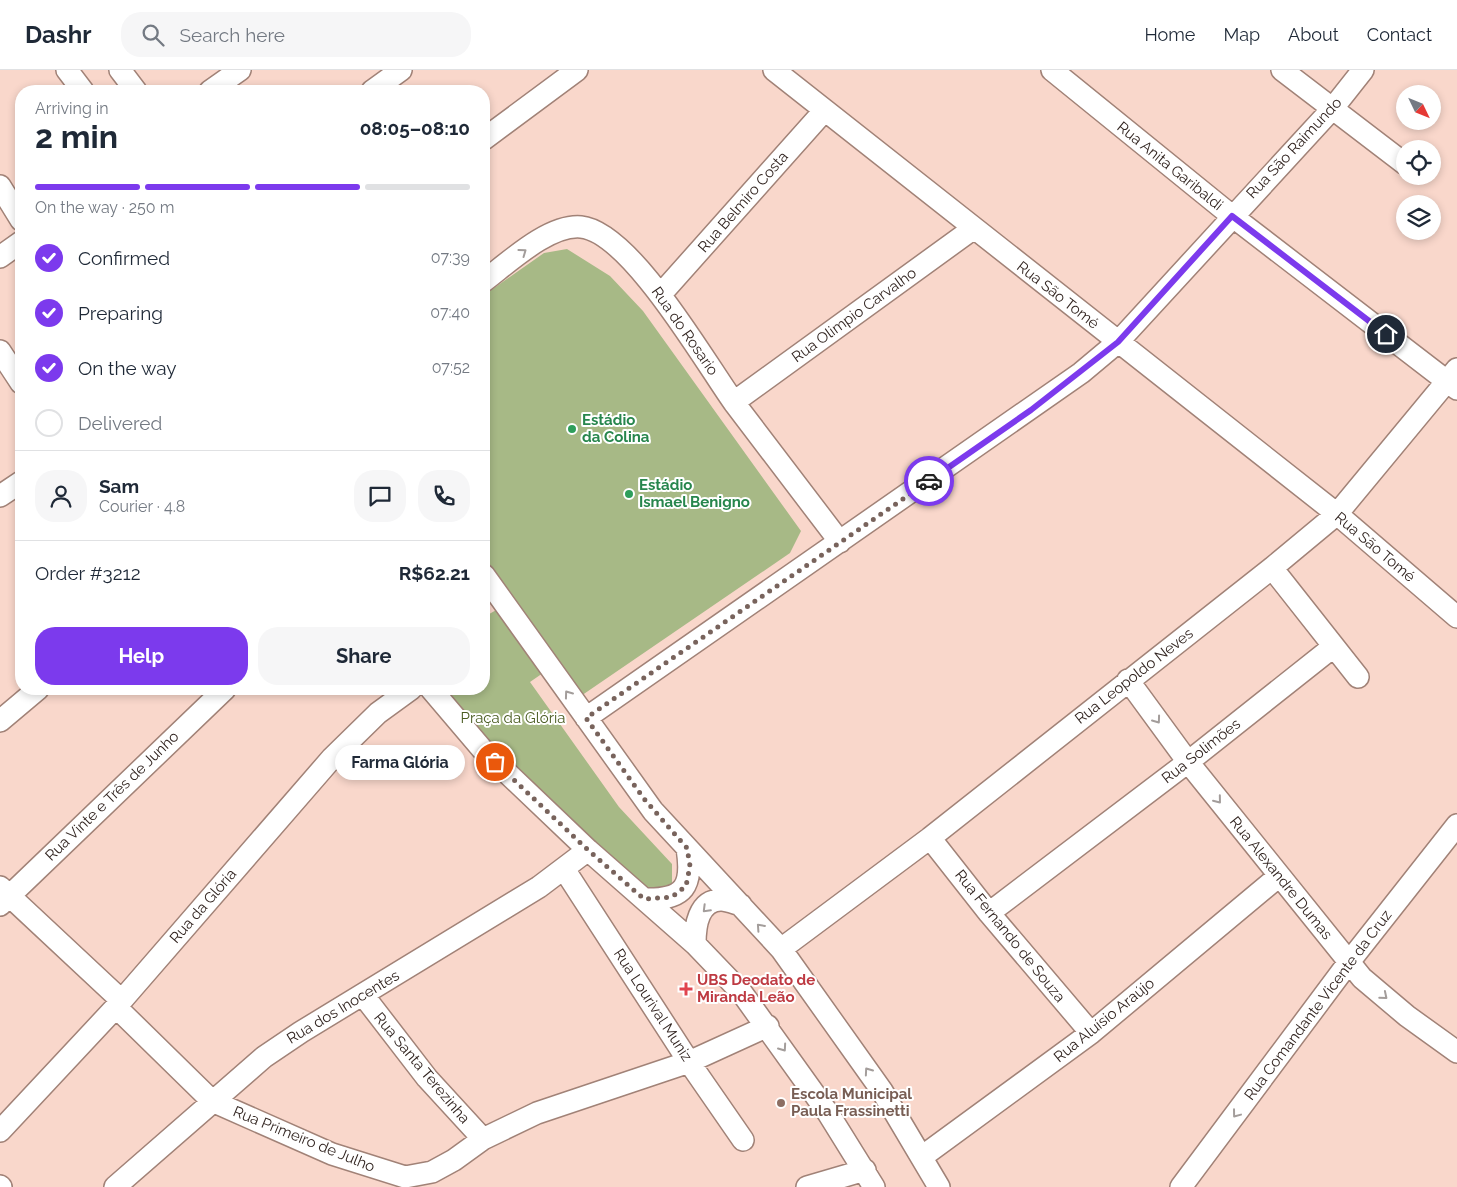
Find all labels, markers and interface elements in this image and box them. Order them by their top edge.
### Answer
search box [121,12,471,57]
text: Dashr [25,20,91,49]
icon: search [139,21,167,49]
text: Search here [179,24,285,46]
text: Home [1144,24,1195,45]
text: Map [1223,24,1260,45]
text: About [1288,24,1339,45]
text: Contact [1367,24,1432,45]
north arrow [1396,85,1441,130]
map controls [1396,85,1441,240]
street label: Rua São Raimundo [1243,94,1345,202]
text: Arriving in [35,99,109,118]
text: 08:05–08:10 [360,117,470,139]
text: 2 min [35,118,118,155]
street label: Rua Anita Garibaldi [1113,118,1227,214]
button: locate [1396,140,1441,185]
street label: Rua Belmiro Costa [694,148,792,256]
button: layers [1396,195,1441,240]
text: On the way · 250 m [35,198,174,217]
icon: check [35,244,63,272]
text: Confirmed [78,247,170,269]
text: 07:39 [431,248,470,267]
one-way arrow [517,249,527,258]
street label: Rua São Tomé [1013,257,1103,333]
street label: Rua Olimpio Carvalho [788,264,920,366]
street label: Rua do Rosario [648,283,722,379]
icon: check [35,299,63,327]
text: Preparing [78,302,163,324]
text: 07:40 [430,303,470,322]
pin [1365,313,1407,355]
icon: home [1372,320,1400,348]
icon: check [35,354,63,382]
text: On the way [78,357,177,379]
text: 07:52 [432,358,470,377]
place label: Estádio da Colina [582,411,650,446]
text: Delivered [78,412,162,434]
marker: Estádio da Colina [566,423,578,435]
courier [904,456,954,506]
icon: car [915,467,943,495]
button: person [35,470,87,522]
button: chat [354,470,406,522]
button: phone [418,470,470,522]
text: Sam [99,475,139,497]
place label: Estádio Ismael Benigno [639,476,750,511]
marker: Estádio Ismael Benigno [623,488,635,500]
text: Courier · 4.8 [99,497,185,516]
street label: Rua São Tomé [1331,508,1419,586]
text: Order #3212 [35,562,141,584]
text: R$62.21 [399,562,470,584]
street label: Rua Leopoldo Neves [1071,624,1197,728]
button: Help [35,627,248,685]
button: Share [258,627,470,685]
one-way arrow [565,690,574,700]
park label: Praça da Glória [461,709,565,727]
one-way arrow [1151,714,1159,723]
street label: Rua Solimões [1158,715,1244,787]
street label: Rua Vinte e Três de Junho [41,727,183,865]
pin [474,741,516,783]
callout: Farma Glória [335,744,465,780]
icon: bag [481,748,509,776]
text: Farma Glória [351,753,449,772]
one-way arrow [1213,794,1221,803]
street label: Rua Alexandre Dumas [1226,813,1336,943]
street label: Rua da Glória [166,865,240,947]
street label: Rua Fernando de Souza [951,866,1069,1006]
one-way arrow [703,903,712,912]
street label: Rua Comandante Vicente da Cruz [1241,906,1395,1104]
one-way arrow [757,923,766,932]
street label: Rua Lourival Muniz [610,945,696,1065]
street label: Rua dos Inocentes [284,966,402,1048]
place label: UBS Deodato de Miranda Leão [697,971,815,1006]
street label: Rua Aluísio Araújo [1050,974,1158,1066]
marker: UBS Deodato de Miranda Leão [679,982,693,996]
one-way arrow [1378,991,1387,1000]
street label: Rua Santa Terezinha [370,1009,474,1127]
one-way arrow [777,1042,786,1052]
one-way arrow [865,1067,874,1077]
place label: Escola Municipal Paula Frassinetti [791,1085,912,1120]
marker: Escola Municipal Paula Frassinetti [775,1097,787,1109]
street label: Rua Primeiro de Julho [230,1102,378,1176]
one-way arrow [1233,1108,1242,1118]

